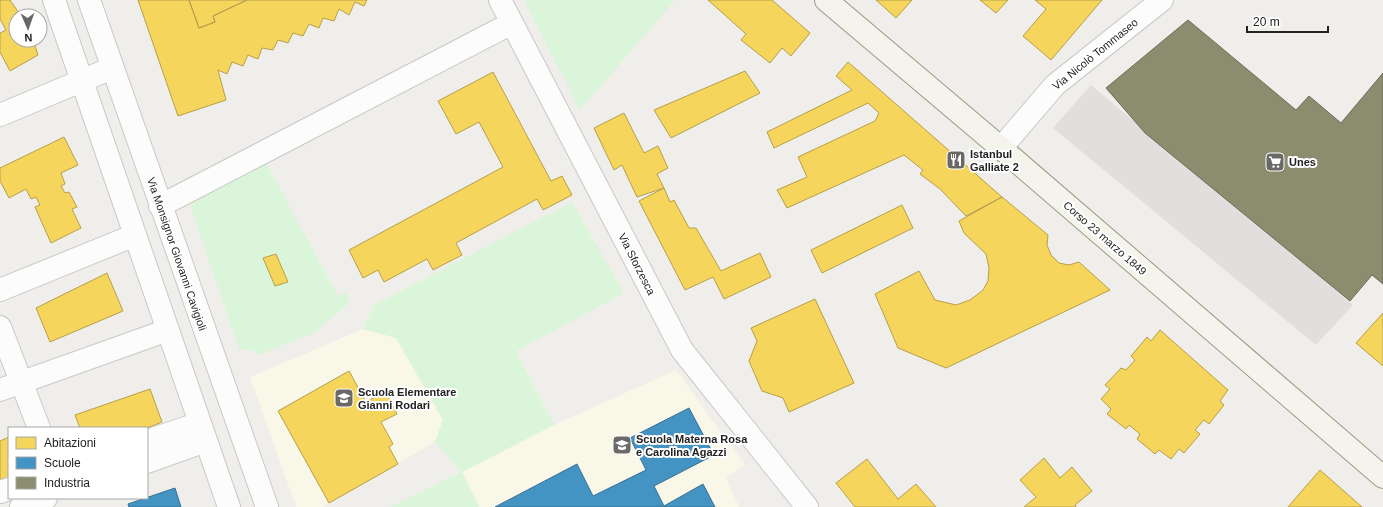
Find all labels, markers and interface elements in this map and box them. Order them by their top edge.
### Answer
north arrow [8,8,48,48]
scale bar [1247,8,1328,34]
text: 20 m [1253,15,1280,29]
street label: Via Nicolò Tommaseo [1050,16,1140,92]
text: N [24,32,33,44]
place label: Istanbul Galliate 2 [970,148,1019,173]
restaurant icon: Istanbul Galliate 2 [945,149,967,171]
supermarket icon: Unes [1264,151,1286,173]
place label: Unes [1289,156,1316,168]
street label: Via Monsignor Giovanni Cavigioli [145,176,209,332]
street label: Corso 23 marzo 1849 [1061,199,1149,277]
street label: Via Sforzesca [616,231,658,298]
place label: Scuola Elementare Gianni Rodari [358,386,456,411]
school or university icon: Scuola Elementare Gianni Rodari [333,387,355,409]
legend [8,427,148,499]
place label: Scuola Materna Rosa e Carolina Agazzi [636,433,748,458]
school or university icon: Scuola Materna Rosa e Carolina Agazzi [611,434,633,456]
text: Abitazioni [44,436,96,450]
text: Scuole [44,456,81,470]
text: Industria [44,476,90,490]

